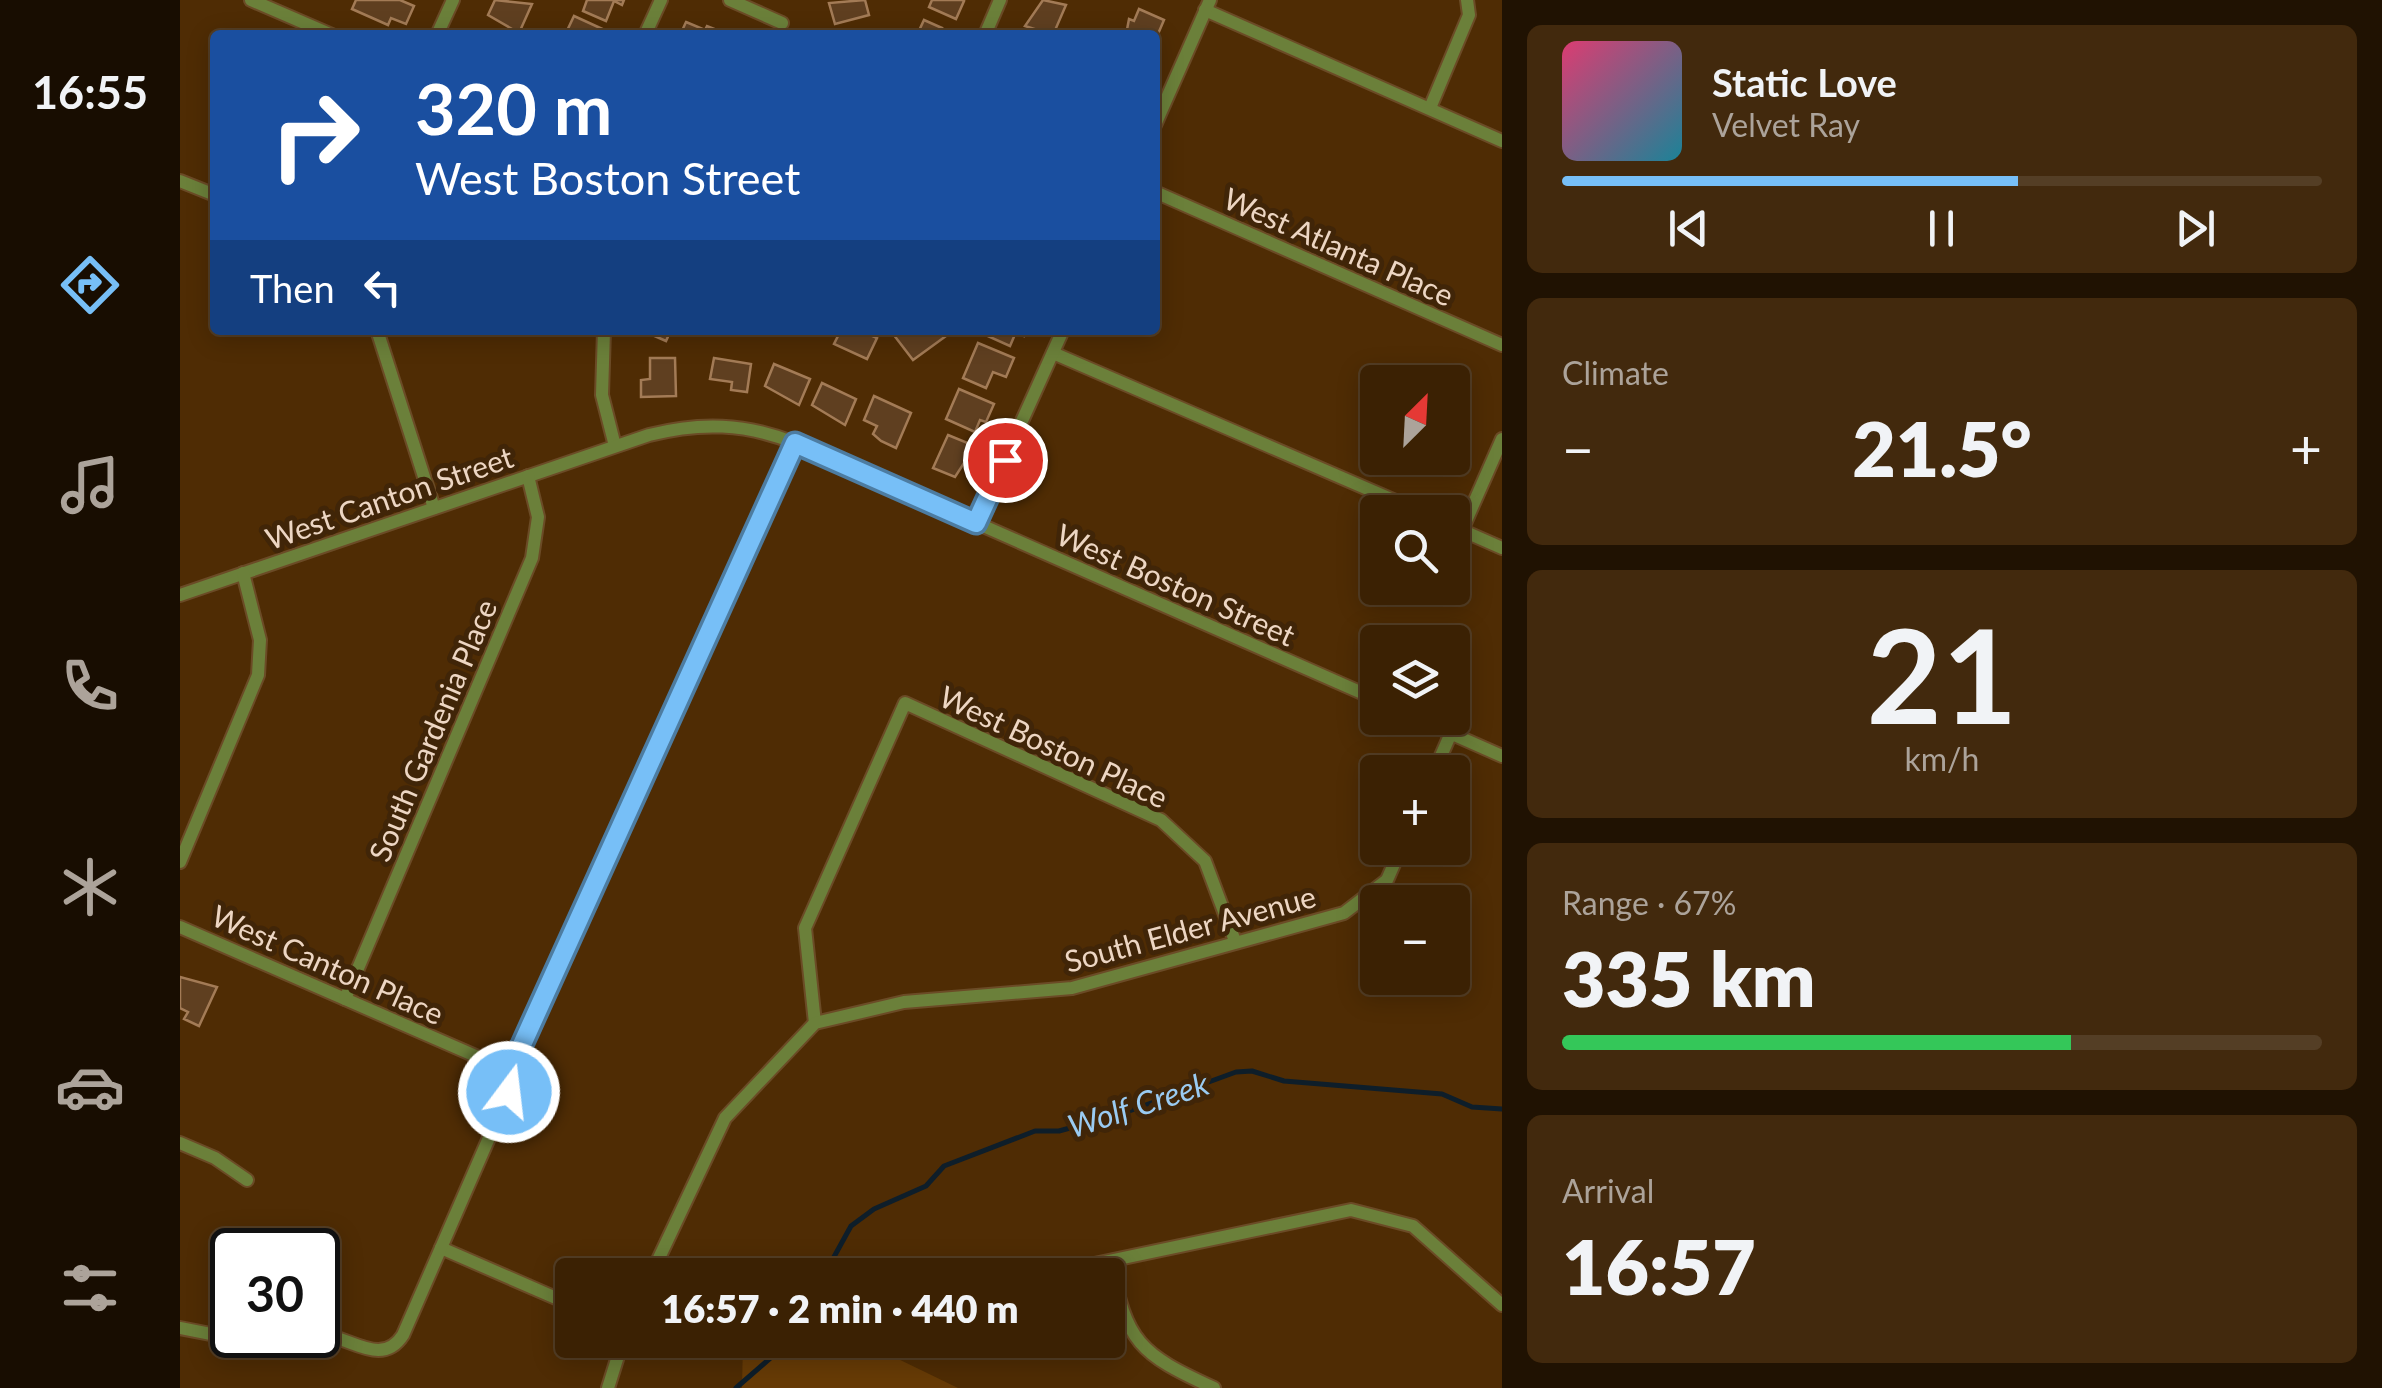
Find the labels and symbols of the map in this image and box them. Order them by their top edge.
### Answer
street label: West Atlanta Place [1219,179,1459,313]
north arrow [1360,365,1470,475]
pin [963,418,1048,503]
street label: West Canton Street [261,438,518,556]
street label: West Boston Street [1051,515,1301,653]
street label: South Gardenia Place [361,594,503,866]
street label: West Boston Place [934,677,1174,815]
street label: South Elder Avenue [1061,877,1319,979]
street label: West Canton Place [206,897,450,1031]
position arrow [457,1040,561,1144]
water label: Wolf Creek [1063,1063,1214,1145]
speed limit sign: 30 [210,1228,340,1358]

